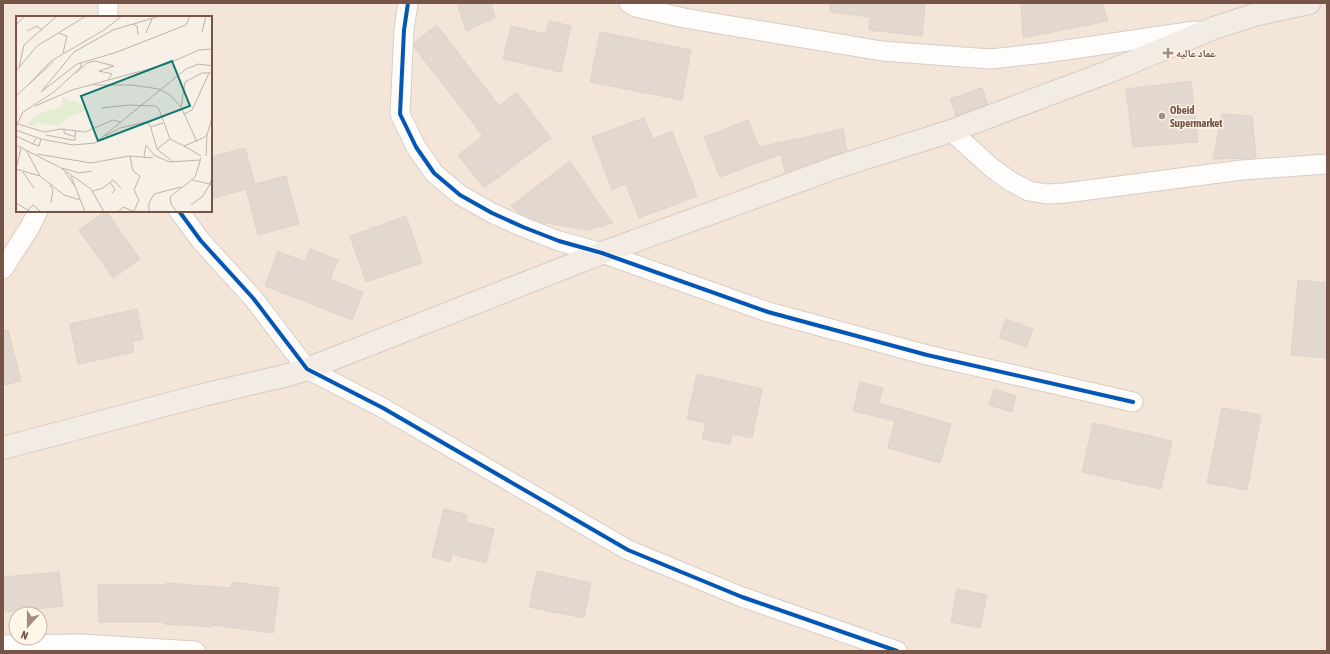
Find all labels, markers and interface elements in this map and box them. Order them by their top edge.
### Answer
inset map [16,16,212,212]
place label: عماد عاليه [1176,47,1216,59]
marker: عماد عاليه [1163,48,1173,58]
place label: Obeid Supermarket [1170,104,1223,129]
marker: Obeid Supermarket [1157,111,1167,121]
north arrow [8,606,48,646]
text: N [19,629,30,642]

